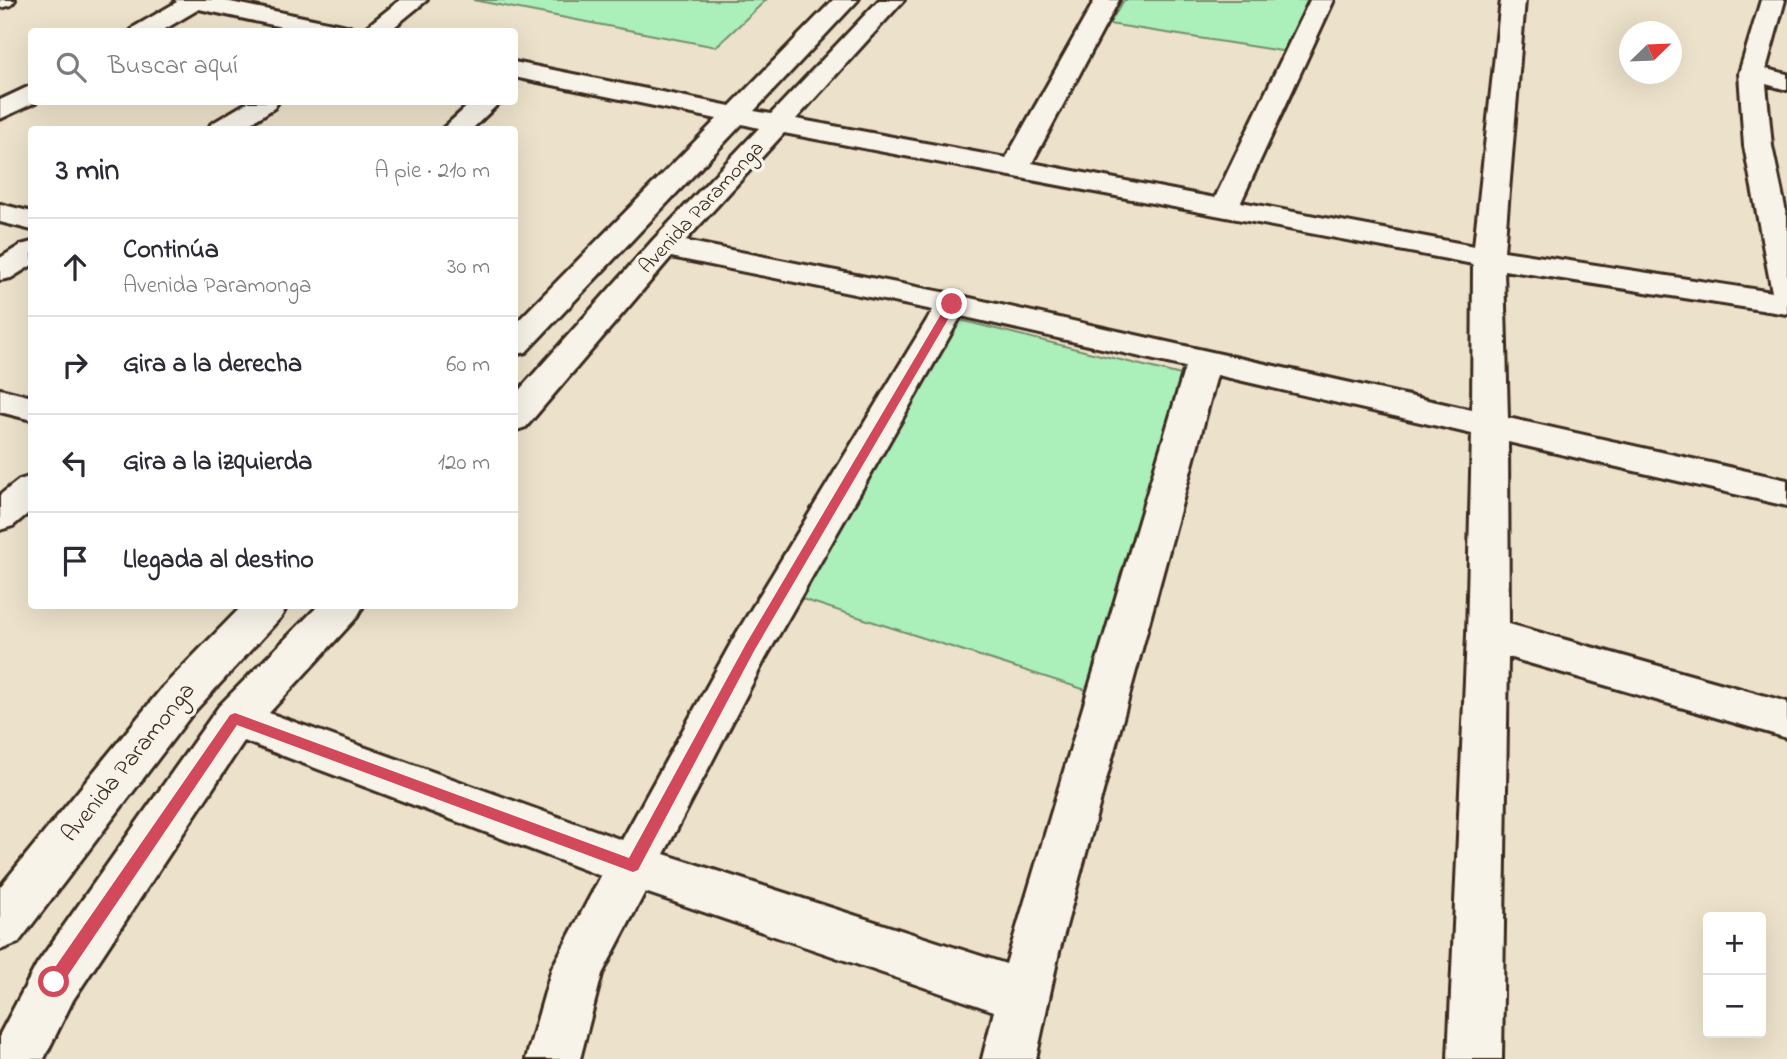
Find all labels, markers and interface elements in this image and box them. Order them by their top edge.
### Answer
north arrow [1619,21,1682,84]
search box [28,28,518,105]
icon: search [52,48,90,86]
text: Buscar aquí [108,48,238,86]
street label: Avenida Paramonga [632,135,773,283]
text: 3 min [56,150,119,194]
text: A pie · 210 m [374,155,490,188]
text: Continúa [123,232,219,270]
icon: ahead [56,248,94,286]
text: 30 m [447,251,490,284]
text: Avenida Paramonga [123,270,311,303]
route end [936,288,967,319]
icon: right [56,346,94,384]
text: Gira a la derecha [123,346,302,384]
text: 60 m [446,349,490,382]
icon: left [56,444,94,482]
text: Gira a la izquierda [123,444,312,482]
text: 120 m [438,447,490,480]
icon: arrive [56,542,94,580]
text: Llegada al destino [123,542,314,580]
street label: Avenida Paramonga [54,676,204,850]
map controls [1703,912,1766,1038]
button: + [1703,912,1766,975]
route start [38,966,69,997]
button: − [1703,975,1766,1038]

